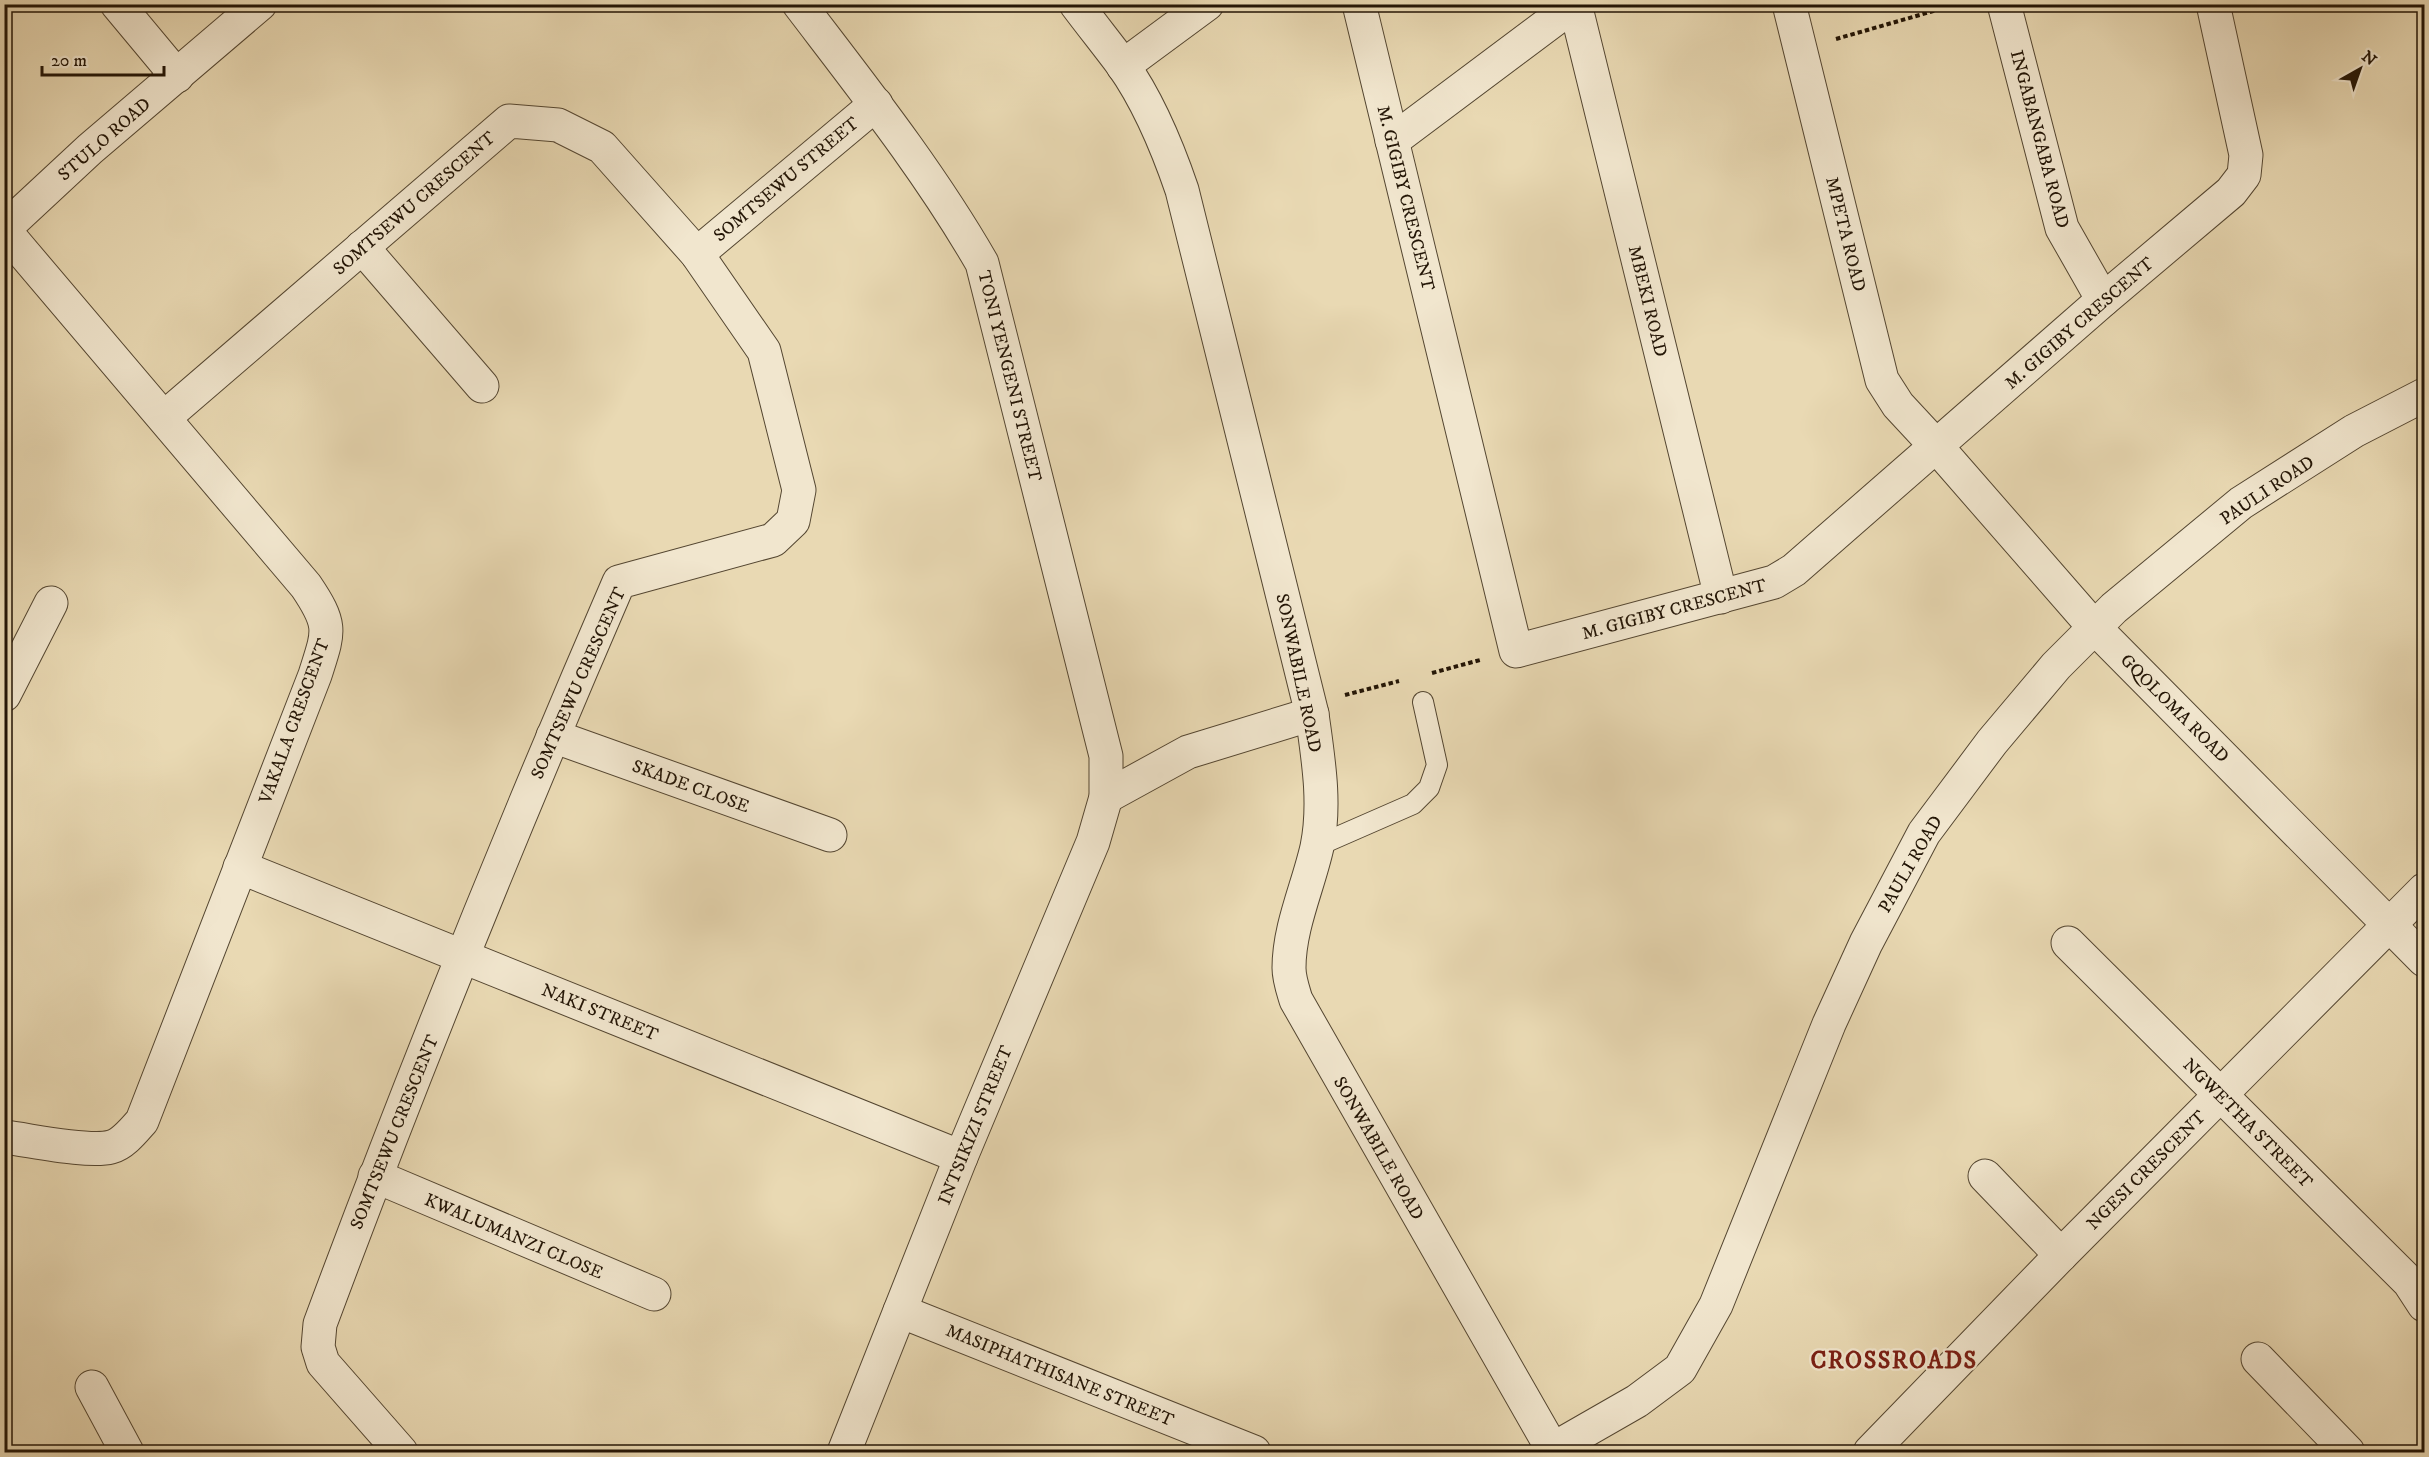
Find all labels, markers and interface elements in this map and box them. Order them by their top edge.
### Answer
scale bar [42,39,164,77]
north arrow [2330,39,2390,99]
text: N [2358,46,2380,70]
street label: INGABANGABA ROAD [2005,48,2073,231]
text: 20 m [51,50,87,72]
street label: STULO ROAD [54,93,156,186]
street label: M. GIGIBY CRESCENT [1371,103,1439,293]
street label: SOMTSEWU STREET [710,112,864,247]
street label: SOMTSEWU CRESCENT [329,127,501,280]
street label: MPETA ROAD [1820,175,1870,294]
street label: MBEKI ROAD [1623,243,1671,359]
street label: M. GIGIBY CRESCENT [2001,253,2159,394]
street label: TONI YENGENI STREET [972,268,1046,484]
street label: PAULI ROAD [2216,451,2319,530]
street label: M. GIGIBY CRESCENT [1580,575,1769,645]
street label: SOMTSEWU CRESCENT [527,584,631,783]
street label: SONWABILE ROAD [1270,592,1326,755]
street label: VAKALA CRESCENT [254,635,335,808]
street label: GQOLOMA ROAD [2115,650,2233,768]
street label: SKADE CLOSE [629,756,753,818]
street label: PAULI ROAD [1874,812,1948,917]
street label: NAKI STREET [538,980,662,1046]
street label: SOMTSEWU CRESCENT [346,1032,444,1233]
street label: INTSIKIZI STREET [934,1042,1018,1208]
street label: NGWETHA STREET [2178,1054,2317,1193]
street label: SONWABILE ROAD [1328,1073,1428,1224]
street label: NGESI CRESCENT [2082,1106,2211,1235]
street label: KWALUMANZI CLOSE [421,1189,606,1285]
street label: MASIPHATHISANE STREET [942,1320,1177,1432]
district label: CROSSROADS [1810,1346,1978,1376]

